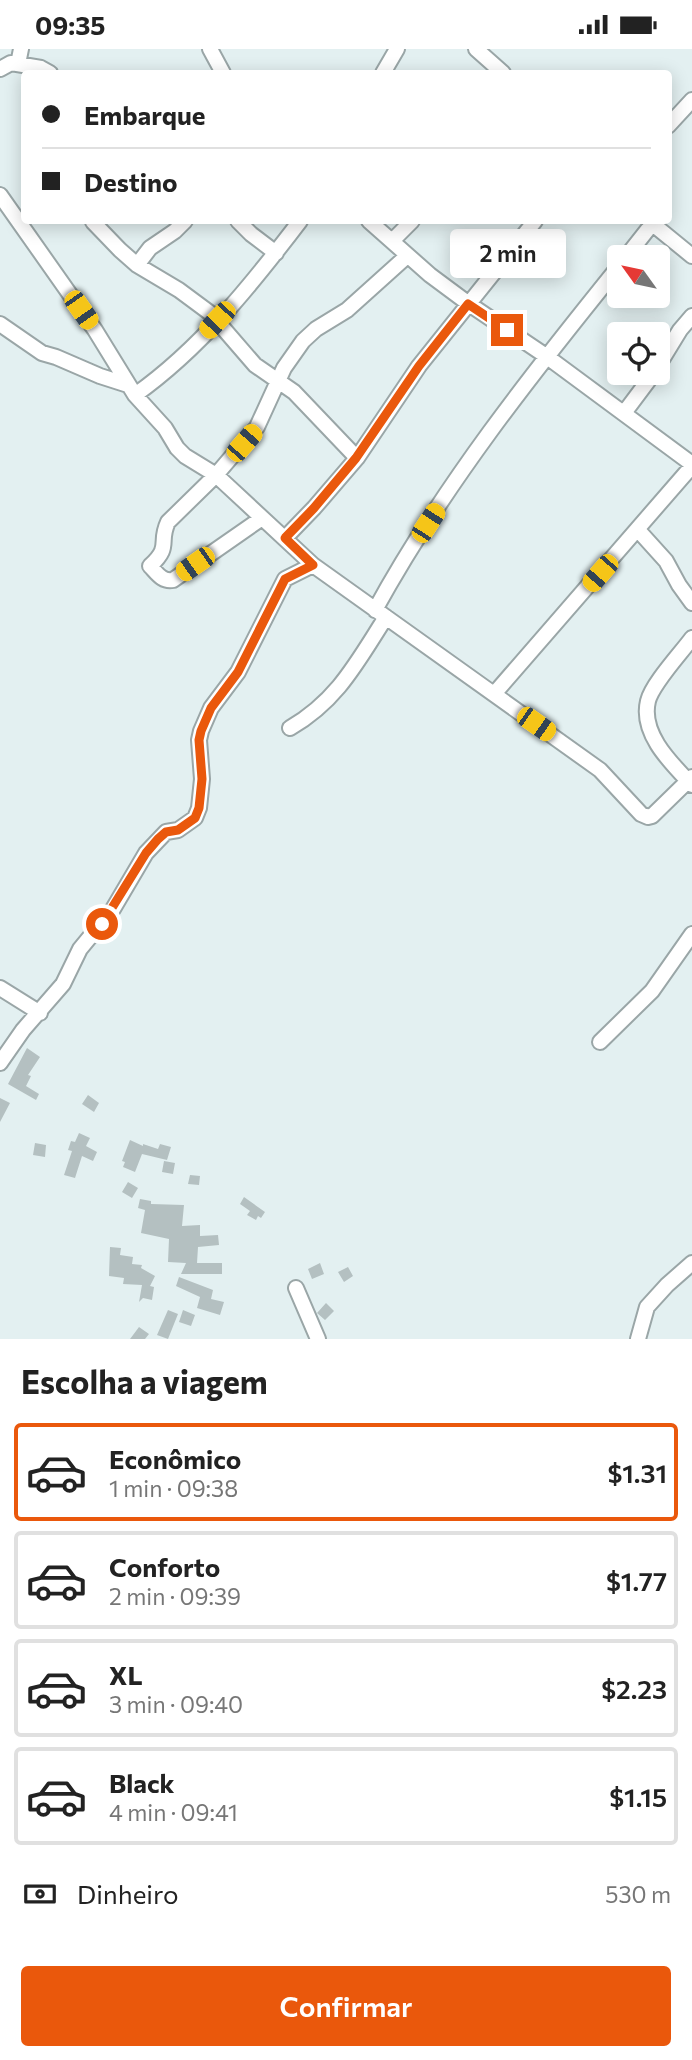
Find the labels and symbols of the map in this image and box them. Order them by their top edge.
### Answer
callout: 2 min [449,229,565,278]
north arrow [607,245,670,308]
car [61,287,102,333]
car [195,297,240,343]
route end [491,314,523,346]
car [223,420,266,466]
car [408,500,449,546]
car [172,543,219,585]
car [579,550,622,596]
car [513,703,560,745]
route start [86,908,118,940]

